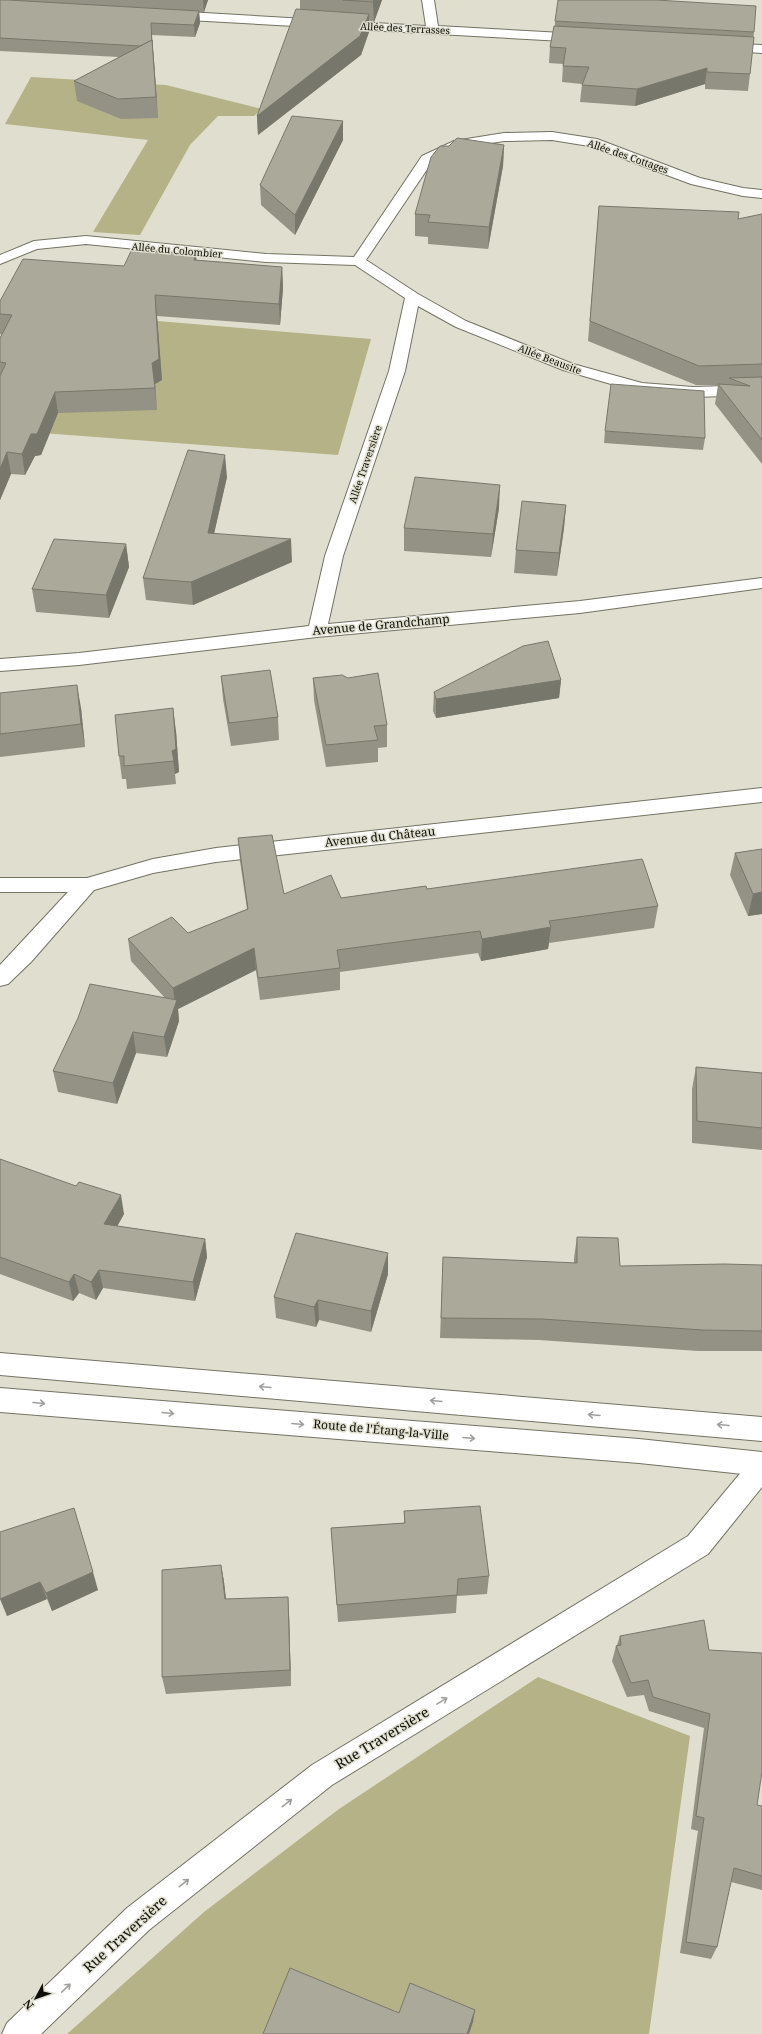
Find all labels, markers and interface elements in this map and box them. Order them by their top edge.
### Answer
street label: Allée des Terrasses [360,19,451,37]
street label: Allée des Cottages [586,136,671,177]
street label: Allée du Colombier [131,239,223,261]
street label: Allée Beausite [516,340,584,378]
street label: Allée Traversière [345,423,385,505]
street label: Avenue de Grandchamp [312,610,450,639]
street label: Avenue du Château [324,822,436,851]
one-way arrow [259,1383,272,1390]
one-way arrow [430,1398,443,1405]
one-way arrow [32,1399,45,1406]
one-way arrow [161,1410,174,1417]
one-way arrow [588,1411,601,1418]
street label: Route de l'Étang-la-Ville [313,1415,449,1444]
one-way arrow [291,1420,304,1427]
one-way arrow [717,1422,730,1429]
one-way arrow [462,1434,475,1441]
one-way arrow [436,1697,448,1705]
street label: Rue Traversière [331,1702,432,1773]
one-way arrow [281,1798,292,1807]
one-way arrow [179,1879,190,1887]
street label: Rue Traversière [79,1891,171,1976]
north arrow [16,1978,56,2018]
one-way arrow [61,1983,71,1993]
text: N [19,1996,37,2013]

